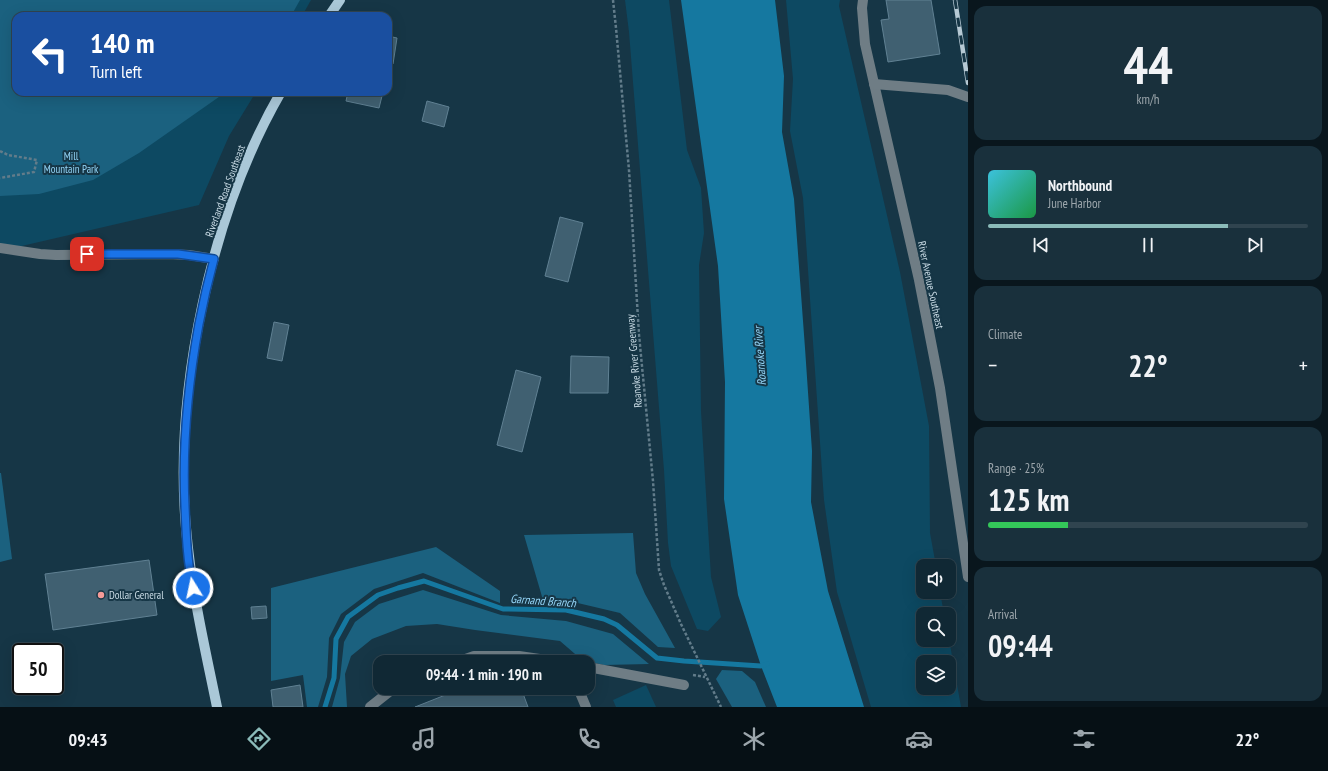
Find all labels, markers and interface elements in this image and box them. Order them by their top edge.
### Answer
text: 140 m [90,24,154,61]
icon: left [24,28,76,80]
text: 44 [1123,31,1173,98]
text: Turn left [90,60,142,83]
text: km/h [1136,91,1160,108]
street label: Riverland Road Southeast [202,143,248,239]
park label: Mill Mountain Park [44,149,99,176]
text: Northbound [1048,176,1112,195]
text: June Harbor [1048,195,1101,212]
icon: previous [1030,234,1052,256]
icon: pause [1137,234,1159,256]
icon: next [1244,234,1266,256]
pin [70,237,104,271]
street label: River Avenue Southeast [915,240,947,330]
icon: arrive [76,243,98,265]
street label: Roanoke River Greenway [623,313,645,408]
water label: Roanoke River [750,324,769,386]
text: Climate [988,326,1022,343]
text: 22° [1128,346,1168,385]
text: − [988,351,997,379]
text: + [1299,351,1308,379]
text: Range · 25% [988,460,1044,477]
text: 125 km [988,480,1069,519]
map controls [916,559,956,695]
button: sound [916,559,956,599]
position arrow [172,567,214,609]
place label: Dollar General [109,588,164,602]
marker: Dollar General [96,590,106,600]
water label: Garnand Branch [510,591,577,610]
text: Arrival [988,606,1017,623]
button: search [916,607,956,647]
text: 09:44 [988,626,1053,665]
speed limit sign: 50 [12,643,64,695]
button: layers [916,655,956,695]
text: 09:44 · 1 min · 190 m [426,665,542,684]
icon: directions [245,725,273,753]
icon: music [410,725,438,753]
icon: phone [575,725,603,753]
icon: climate [740,725,768,753]
icon: car [905,725,933,753]
icon: filters [1070,725,1098,753]
text: 09:43 [69,728,108,751]
text: 22° [1236,728,1259,751]

